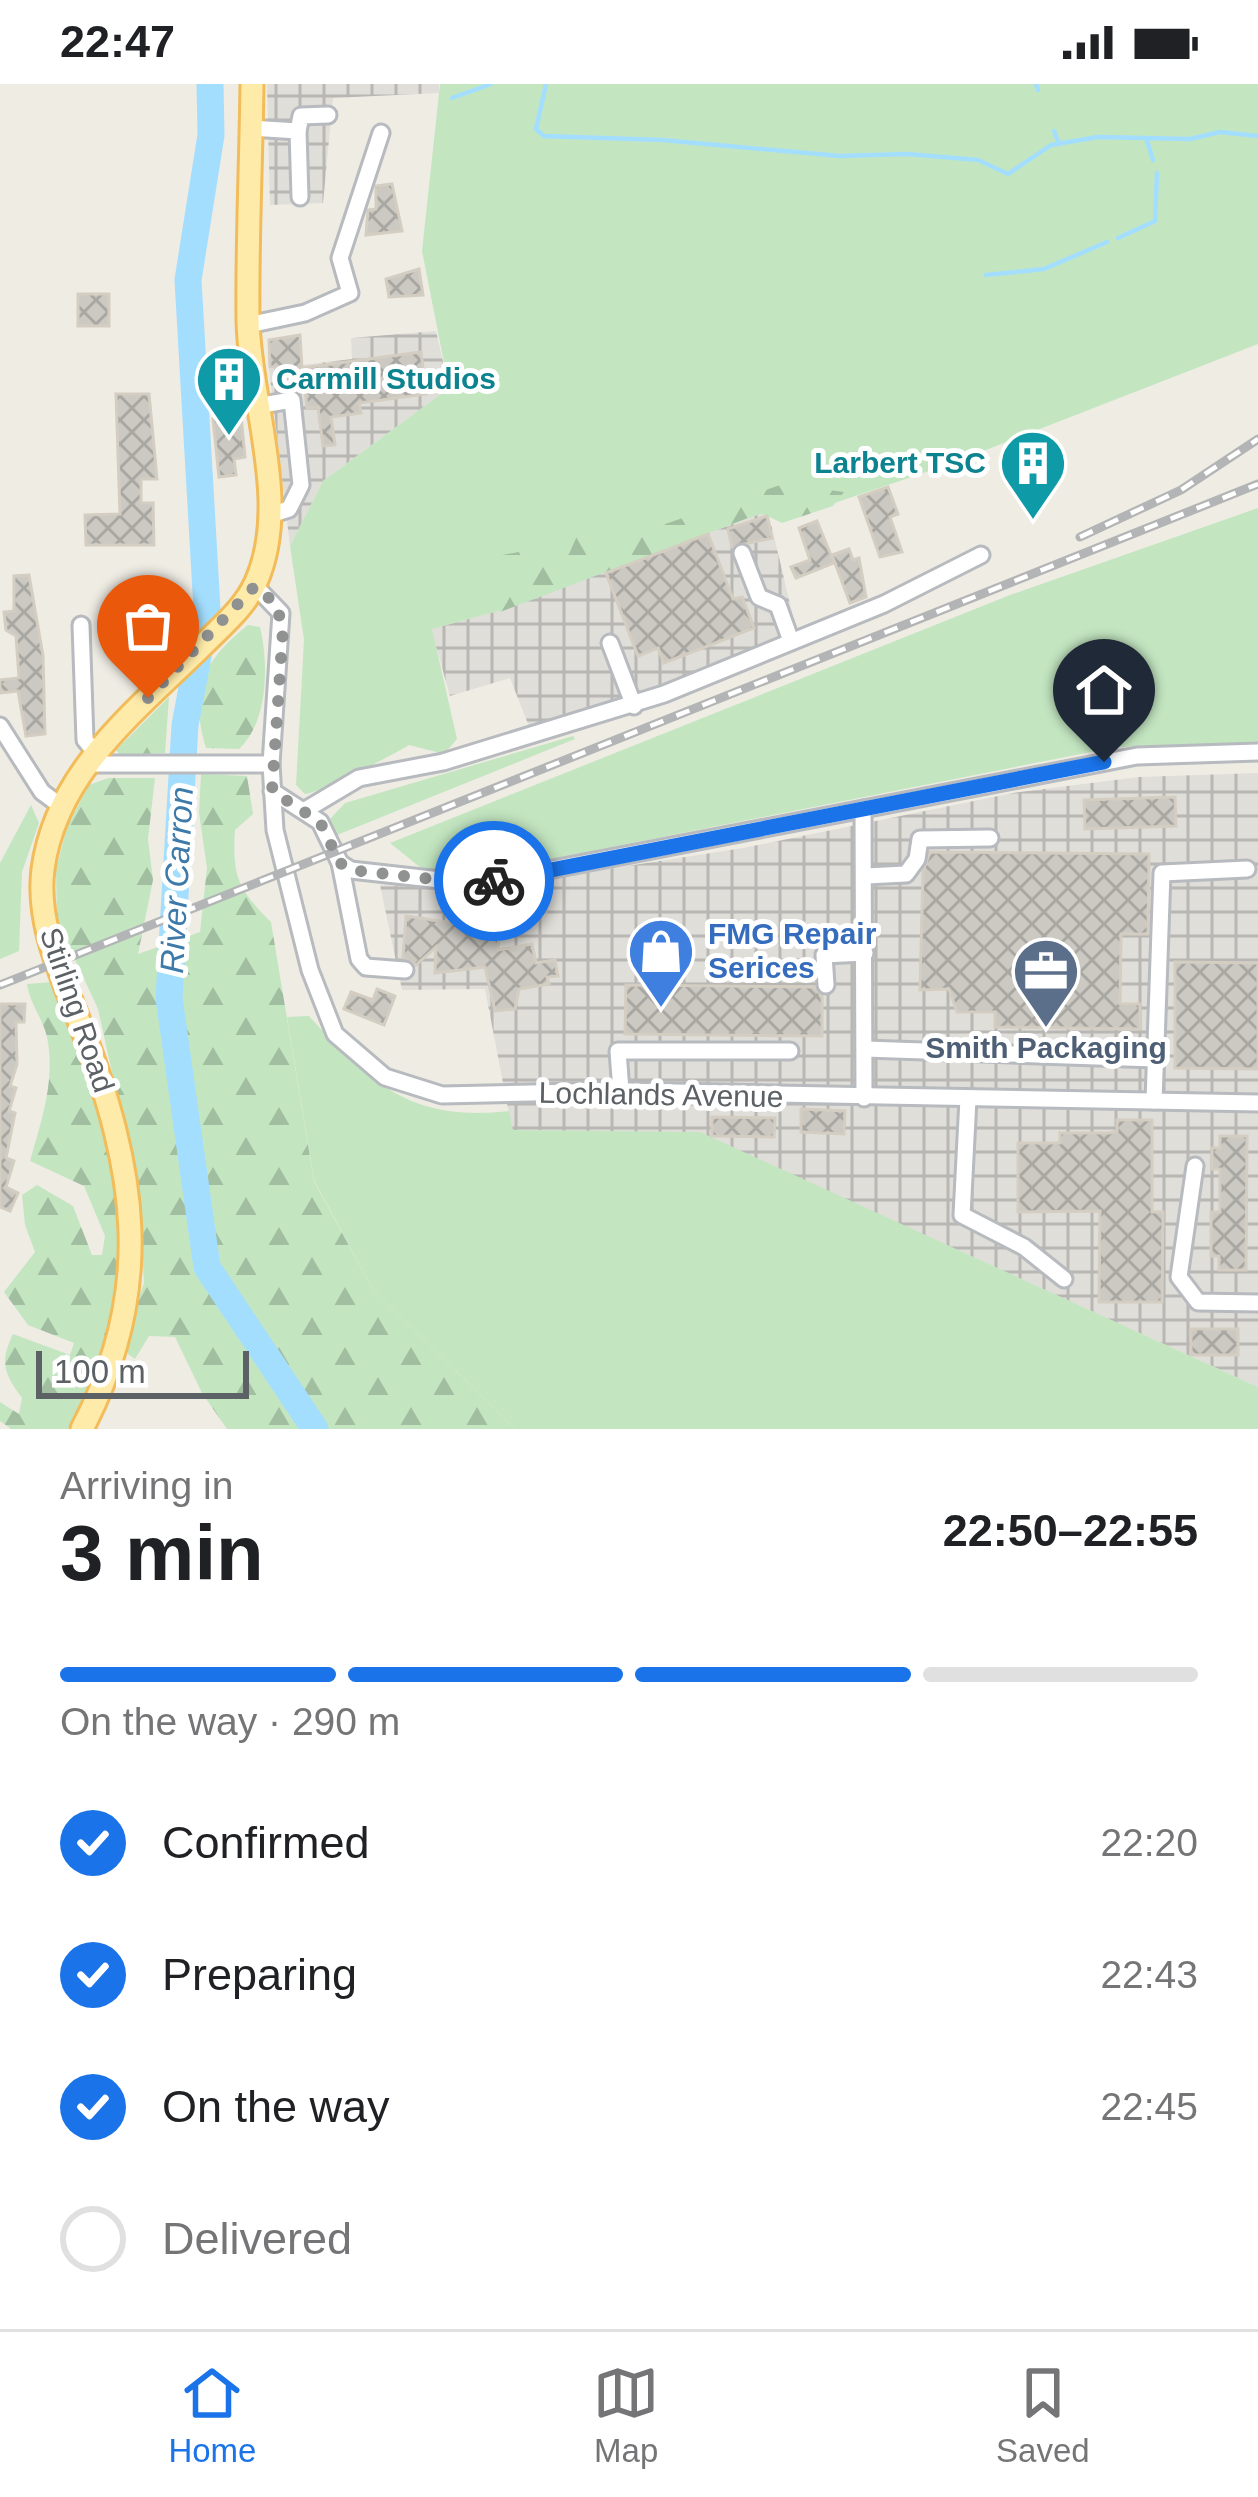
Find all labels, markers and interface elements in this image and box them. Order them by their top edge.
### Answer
text: 22:47 [60,16,175,67]
building icon: Carmill Studios [194,344,264,438]
place label: Carmill Studios [276,362,496,395]
building icon: Larbert TSC [998,428,1068,522]
place label: Larbert TSC [814,446,986,479]
pin [97,575,199,698]
icon: bag [115,593,181,659]
pin [1053,639,1155,762]
icon: home [1071,657,1137,723]
water label: River Carron [153,786,200,974]
courier [434,821,554,941]
icon: bike [461,848,527,914]
shop icon: FMG Repair Serices [626,916,696,1010]
place label: FMG Repair Serices [708,917,877,984]
street label: Stirling Road [34,923,121,1096]
office icon: Smith Packaging [1011,936,1081,1030]
place label: Smith Packaging [925,1031,1167,1064]
street label: Lochlands Avenue [538,1076,784,1113]
scale bar [36,1345,249,1398]
text: 100 m [54,1353,146,1390]
text: Arriving in [60,1464,233,1507]
text: 22:50–22:55 [943,1505,1198,1556]
text: 3 min [60,1509,264,1597]
text: On the way · 290 m [60,1700,400,1743]
icon: check [60,1810,126,1876]
text: Confirmed [162,1817,370,1868]
text: 22:20 [1100,1821,1198,1864]
icon: check [60,1942,126,2008]
text: Preparing [162,1949,357,2000]
text: 22:43 [1100,1953,1198,1996]
icon: check [60,2074,126,2140]
text: On the way [162,2081,390,2132]
text: 22:45 [1100,2085,1198,2128]
text: Delivered [162,2213,352,2264]
tab: Home [168,2360,256,2470]
tab: Map [593,2360,659,2470]
tab: Saved [996,2360,1090,2470]

